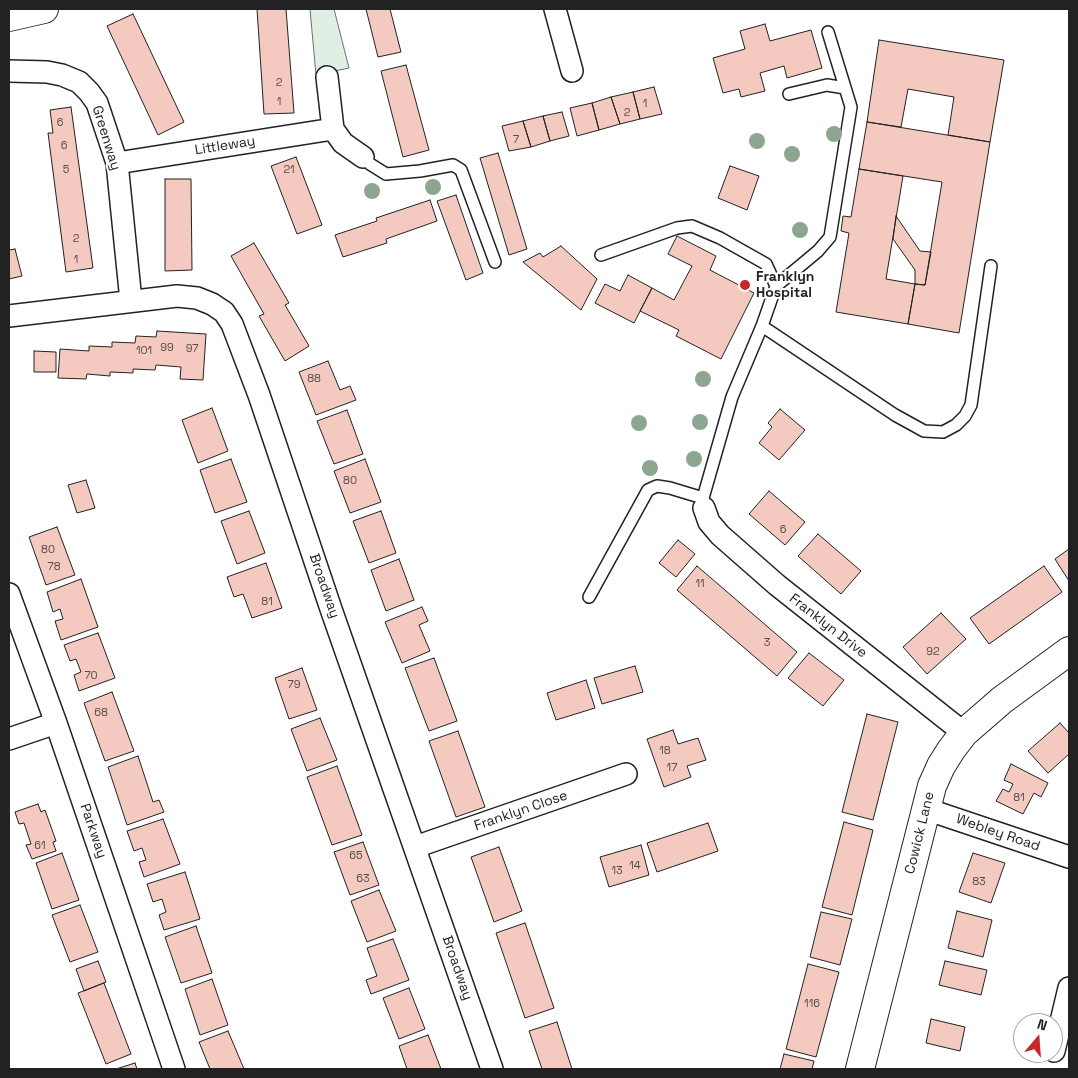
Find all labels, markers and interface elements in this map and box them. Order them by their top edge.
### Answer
house number: 2 [276,76,282,90]
house number: 1 [277,95,281,109]
house number: 1 [643,97,647,111]
street label: Greenway [88,104,124,172]
house number: 2 [624,106,630,120]
house number: 6 [57,116,63,130]
street label: Littleway [193,133,257,159]
house number: 7 [513,133,519,147]
house number: 6 [61,139,67,153]
house number: 5 [63,163,69,177]
house number: 21 [283,163,295,177]
house number: 2 [73,232,79,246]
house number: 1 [74,253,78,267]
place label: Franklyn Hospital [756,269,814,302]
marker: Franklyn Hospital [738,278,752,292]
house number: 99 [160,341,174,355]
house number: 97 [186,342,198,356]
house number: 101 [136,344,152,358]
house number: 88 [307,372,321,386]
house number: 80 [343,474,357,488]
house number: 6 [780,523,786,537]
house number: 80 [41,543,55,557]
street label: Broadway [305,551,343,621]
house number: 78 [47,560,61,574]
house number: 11 [695,577,705,591]
street label: Franklyn Drive [786,590,870,662]
house number: 81 [261,595,273,609]
house number: 3 [764,636,770,650]
house number: 92 [926,645,940,659]
house number: 70 [84,669,98,683]
house number: 79 [288,678,300,692]
house number: 68 [94,706,108,720]
house number: 18 [659,744,671,758]
house number: 17 [667,761,677,775]
street label: Franklyn Close [472,787,570,835]
street label: Cowick Lane [902,790,938,876]
house number: 81 [1013,791,1025,805]
street label: Parkway [76,801,110,861]
street label: Webley Road [954,811,1042,855]
house number: 61 [34,839,46,853]
house number: 65 [349,849,363,863]
house number: 14 [629,859,641,873]
house number: 13 [611,864,623,878]
house number: 63 [356,872,370,886]
house number: 83 [972,875,986,889]
street label: Broadway [438,933,476,1003]
house number: 116 [804,997,820,1011]
north arrow [1013,1013,1063,1063]
text: N [1035,1015,1050,1035]

